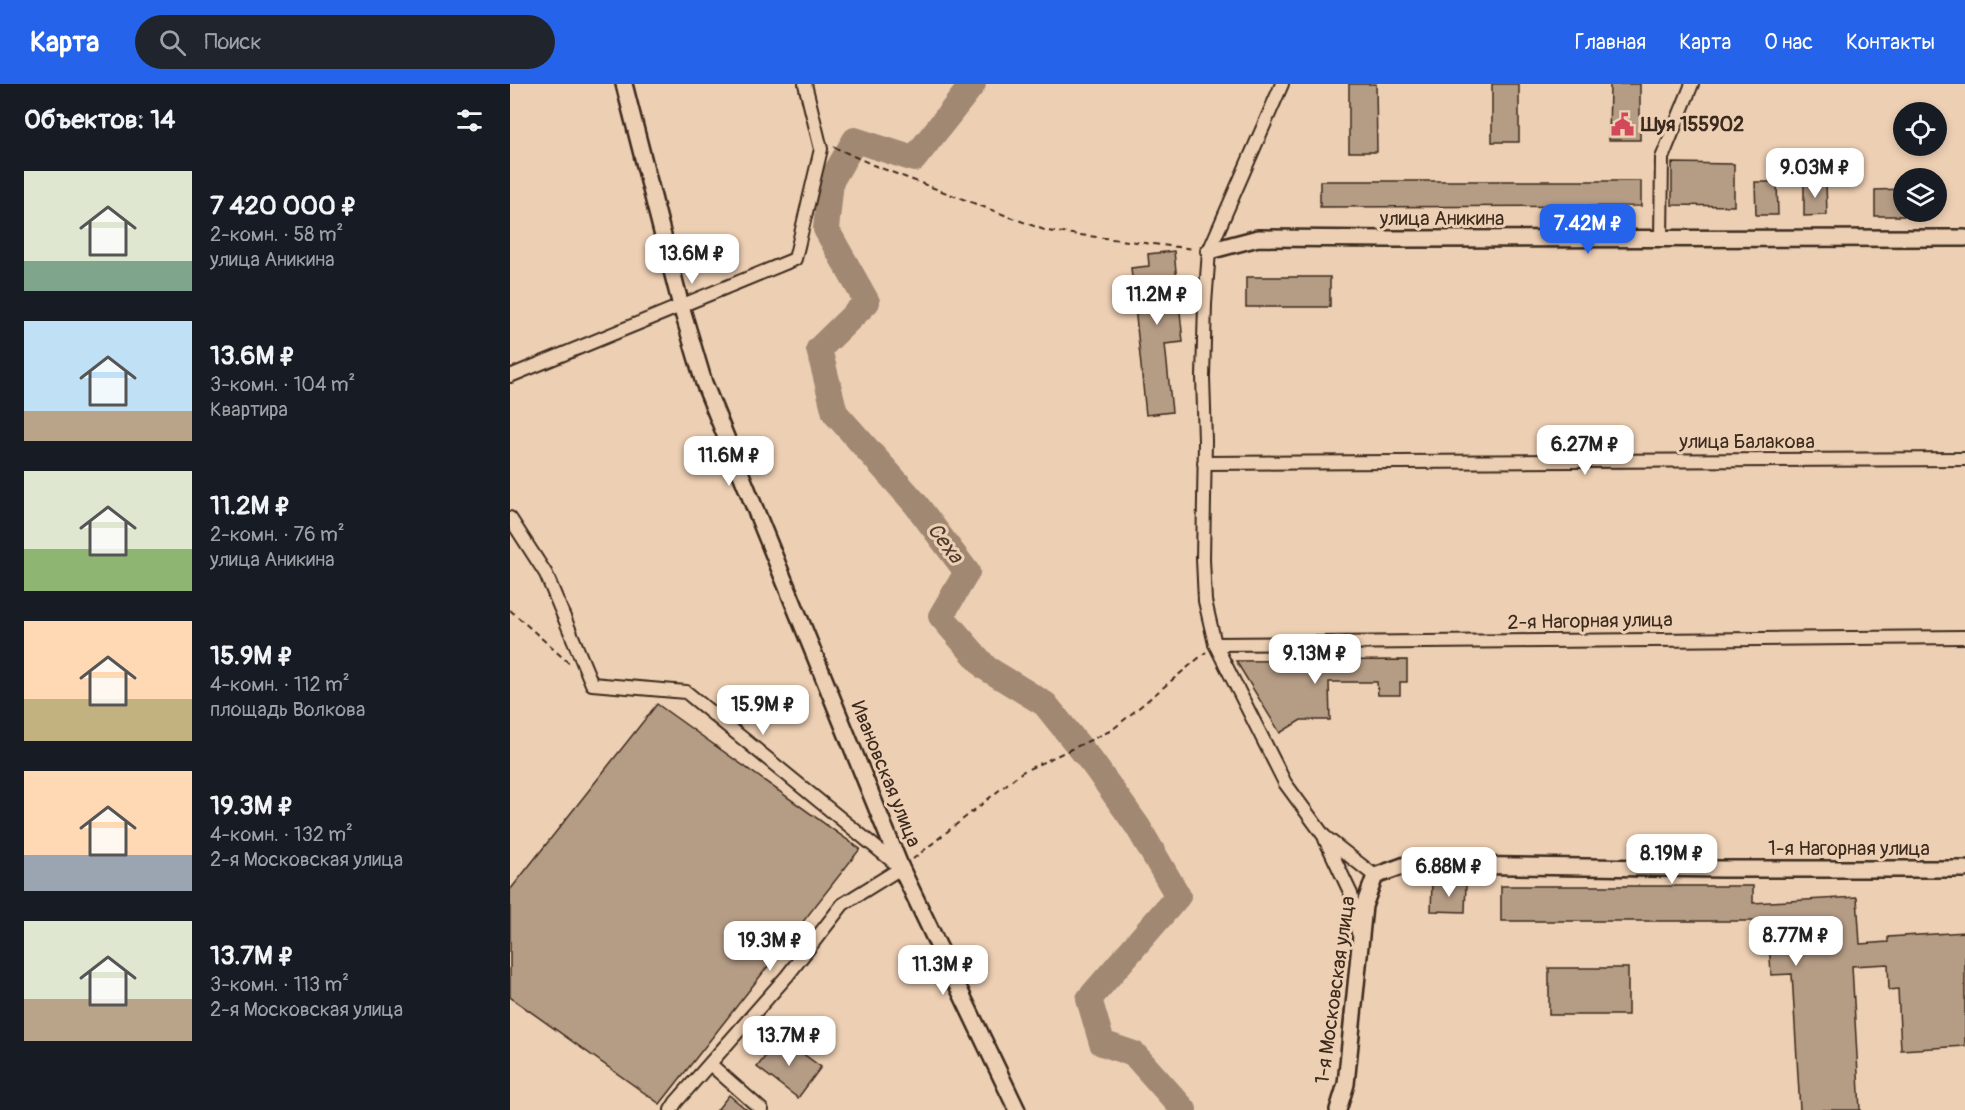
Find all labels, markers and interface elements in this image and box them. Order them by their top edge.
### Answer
search box [135,15,555,69]
text: Карта [30,25,99,60]
icon: search [156,26,189,59]
text: Поиск [204,28,262,56]
text: Главная [1575,29,1646,56]
text: Карта [1679,29,1731,56]
text: О нас [1764,29,1813,56]
text: Контакты [1846,29,1935,56]
map controls [1893,102,1947,222]
button: locate [1893,102,1947,156]
text: Объектов: 14 [24,104,175,136]
icon: filters [453,104,486,137]
public building icon: Шуя 155902 [1610,111,1636,137]
place label: Шуя 155902 [1640,112,1744,137]
pin: 9.03M ₽ [1760,148,1870,199]
text: 9.03M ₽ [1780,155,1850,180]
button: layers [1893,168,1947,222]
text: 7 420 000 ₽ [210,190,357,222]
icon: home [72,195,144,267]
pin: 7.42M ₽ [1533,204,1643,255]
street label: улица Аникина [1379,206,1504,231]
text: 7.42M ₽ [1554,211,1622,236]
text: 2-комн. · 58 m² [210,222,343,247]
pin: 13.6M ₽ [637,234,747,285]
text: 13.6M ₽ [659,241,725,266]
text: улица Аникина [210,247,335,272]
pin: 11.2M ₽ [1102,275,1212,326]
text: 11.2M ₽ [1126,282,1188,307]
text: 13.6M ₽ [210,340,295,372]
icon: home [72,345,144,417]
text: 3-комн. · 104 m² [210,372,355,397]
text: Квартира [210,397,288,422]
pin: 6.27M ₽ [1530,425,1640,476]
street label: улица Балакова [1678,429,1815,454]
text: 6.27M ₽ [1551,432,1619,457]
pin: 11.6M ₽ [674,436,784,487]
text: 11.6M ₽ [698,443,760,468]
text: 11.2M ₽ [210,490,291,522]
icon: home [72,495,144,567]
water label: Сеха [921,517,970,570]
text: 2-комн. · 76 m² [210,522,345,547]
text: улица Аникина [210,547,335,572]
street label: 2-я Нагорная улица [1507,607,1673,635]
pin: 9.13M ₽ [1260,634,1370,685]
text: 15.9M ₽ [210,640,293,672]
text: 9.13M ₽ [1283,641,1347,666]
icon: home [72,645,144,717]
text: 4-комн. · 112 m² [210,672,350,697]
pin: 15.9M ₽ [708,685,818,736]
text: 15.9M ₽ [731,692,795,717]
text: площадь Волкова [210,697,365,722]
street label: Ивановская улица [845,697,927,851]
text: 19.3M ₽ [210,790,294,822]
icon: home [72,795,144,867]
text: 4-комн. · 132 m² [210,822,353,847]
pin: 8.19M ₽ [1617,834,1727,885]
street label: 1-я Нагорная улица [1768,836,1930,861]
text: 8.19M ₽ [1640,841,1704,866]
text: 2-я Московская улица [210,847,403,872]
pin: 6.88M ₽ [1394,847,1504,898]
text: 6.88M ₽ [1416,854,1482,879]
street label: 1-я Московская улица [1309,894,1361,1086]
pin: 8.77M ₽ [1741,916,1851,967]
pin: 19.3M ₽ [715,921,825,972]
text: 8.77M ₽ [1763,923,1829,948]
text: 19.3M ₽ [738,928,802,953]
text: 13.7M ₽ [210,940,294,972]
icon: home [72,945,144,1017]
pin: 11.3M ₽ [888,945,998,996]
text: 11.3M ₽ [912,952,974,977]
text: 3-комн. · 113 m² [210,972,349,997]
text: 2-я Московская улица [210,997,403,1022]
pin: 13.7M ₽ [734,1016,844,1067]
text: 13.7M ₽ [757,1023,821,1048]

